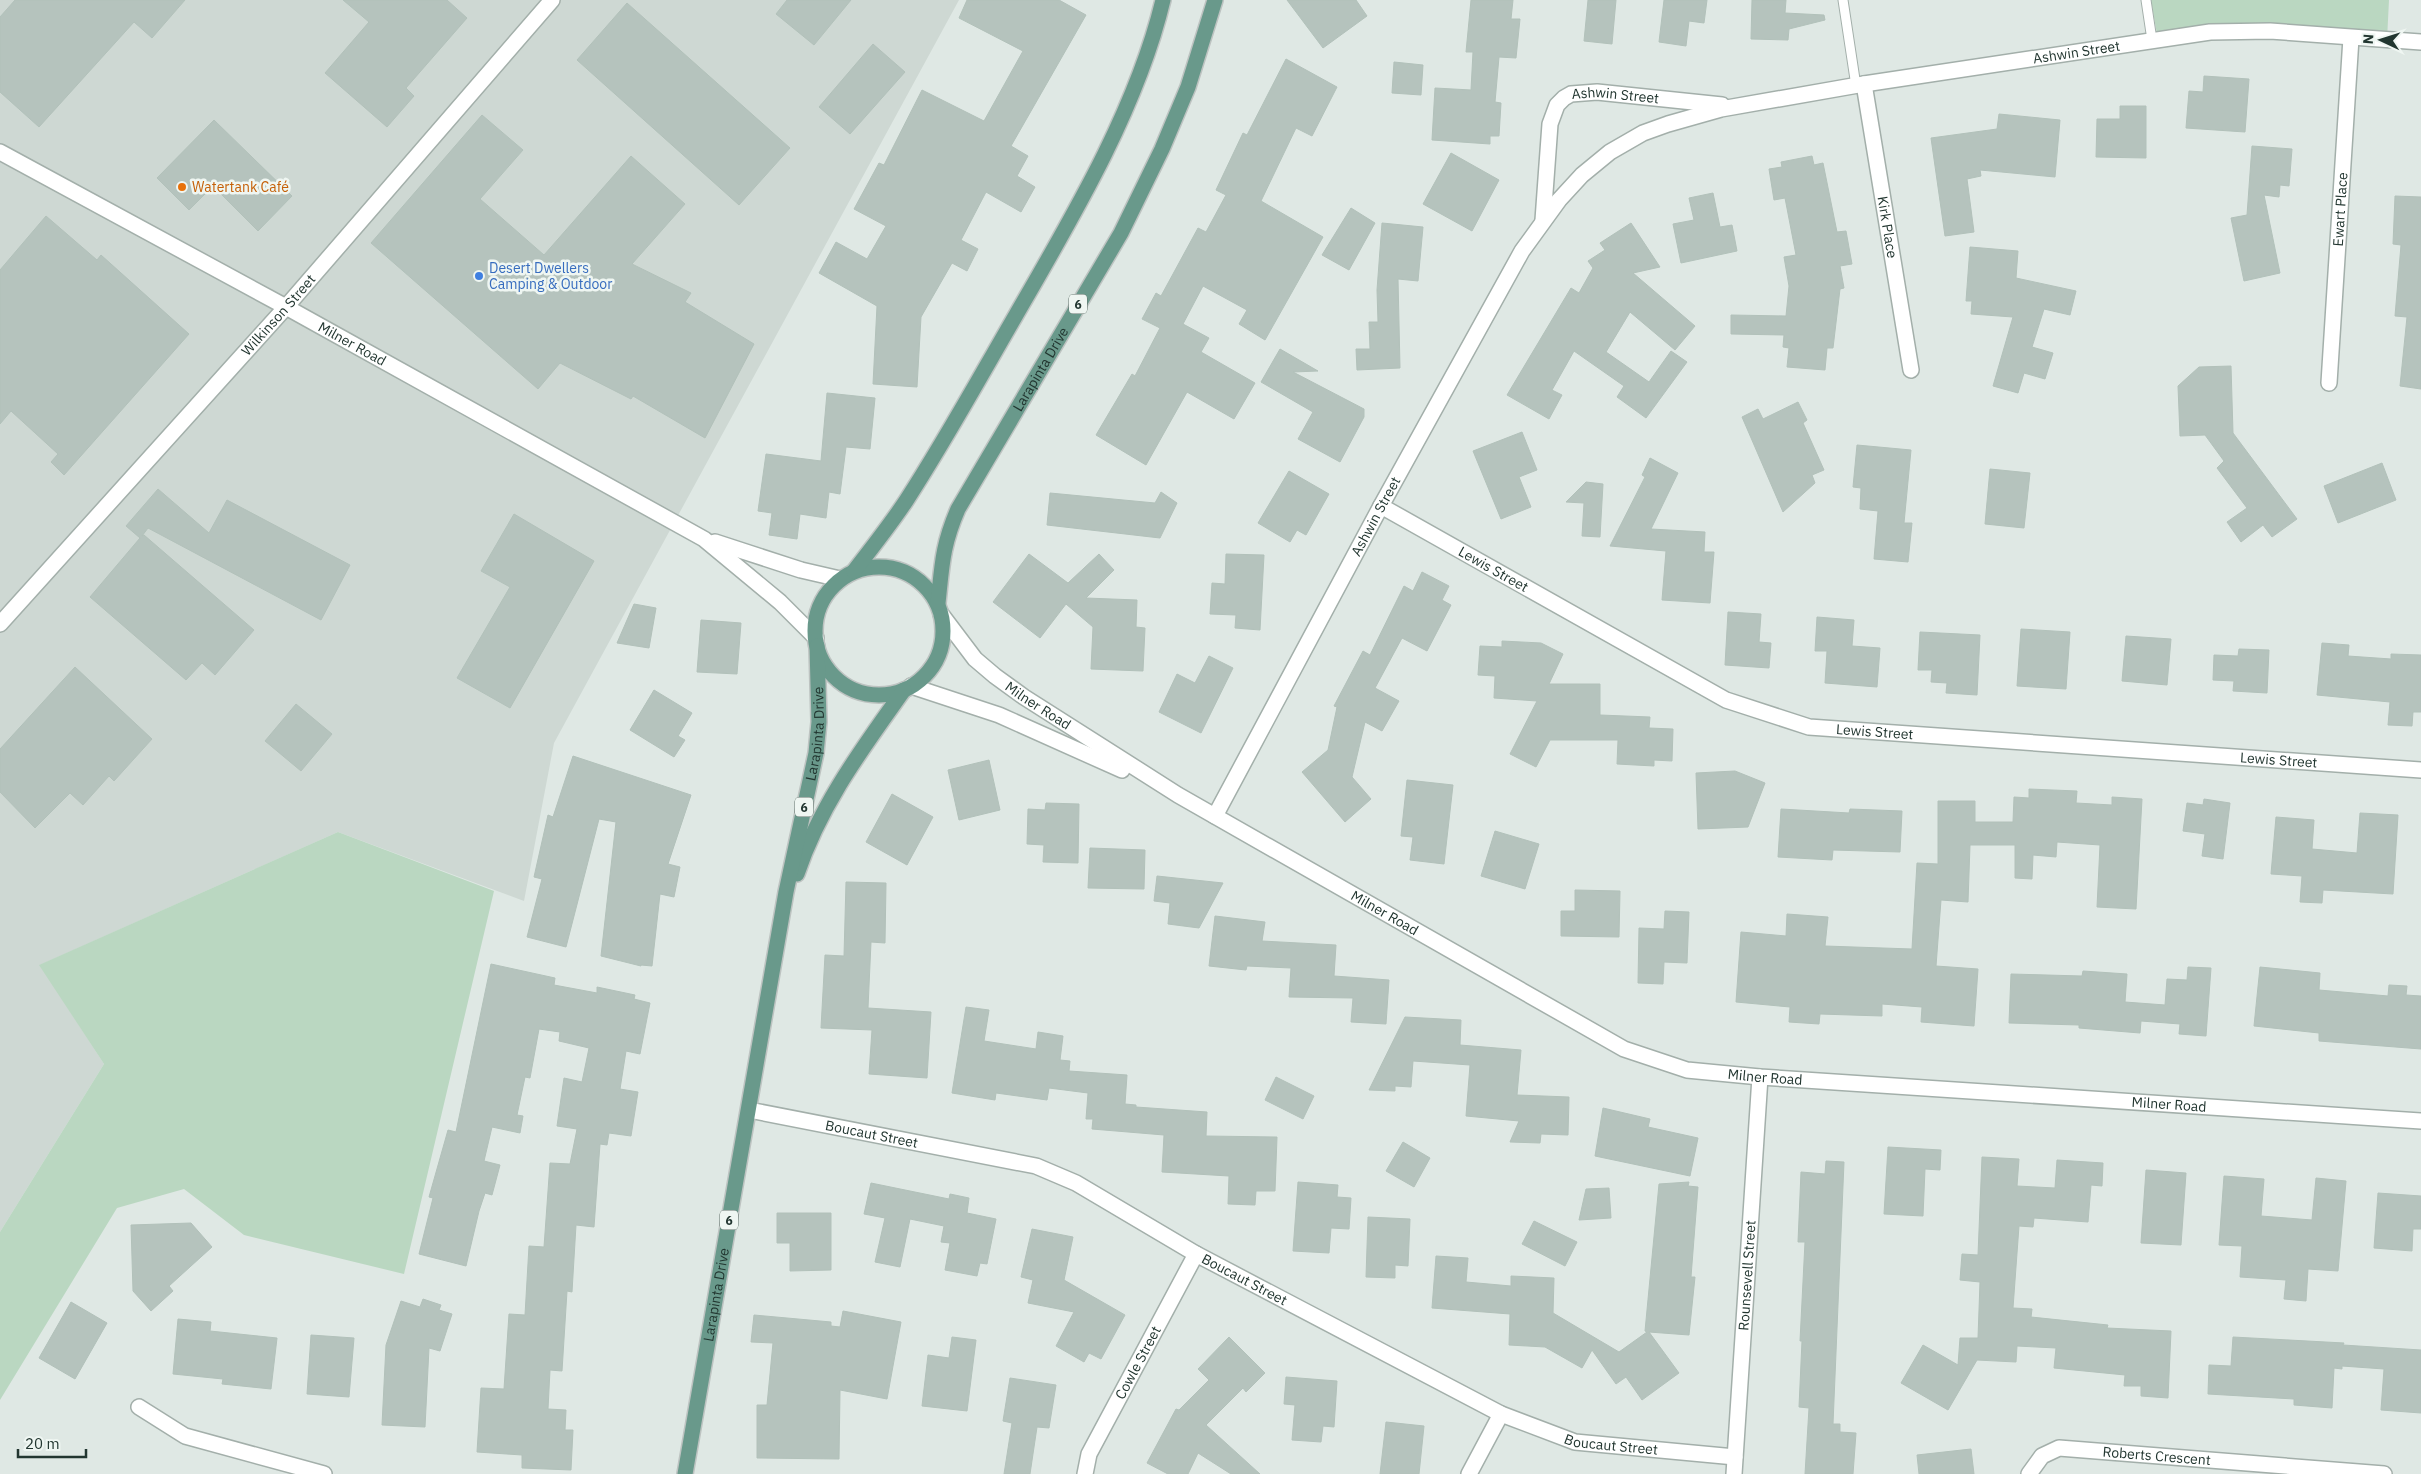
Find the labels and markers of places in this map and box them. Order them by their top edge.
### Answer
place label: Watertank Café [192,178,289,196]
marker: Watertank Café [176,181,188,193]
place label: Desert Dwellers Camping & Outdoor [489,259,612,293]
marker: Desert Dwellers Camping & Outdoor [473,270,485,282]

